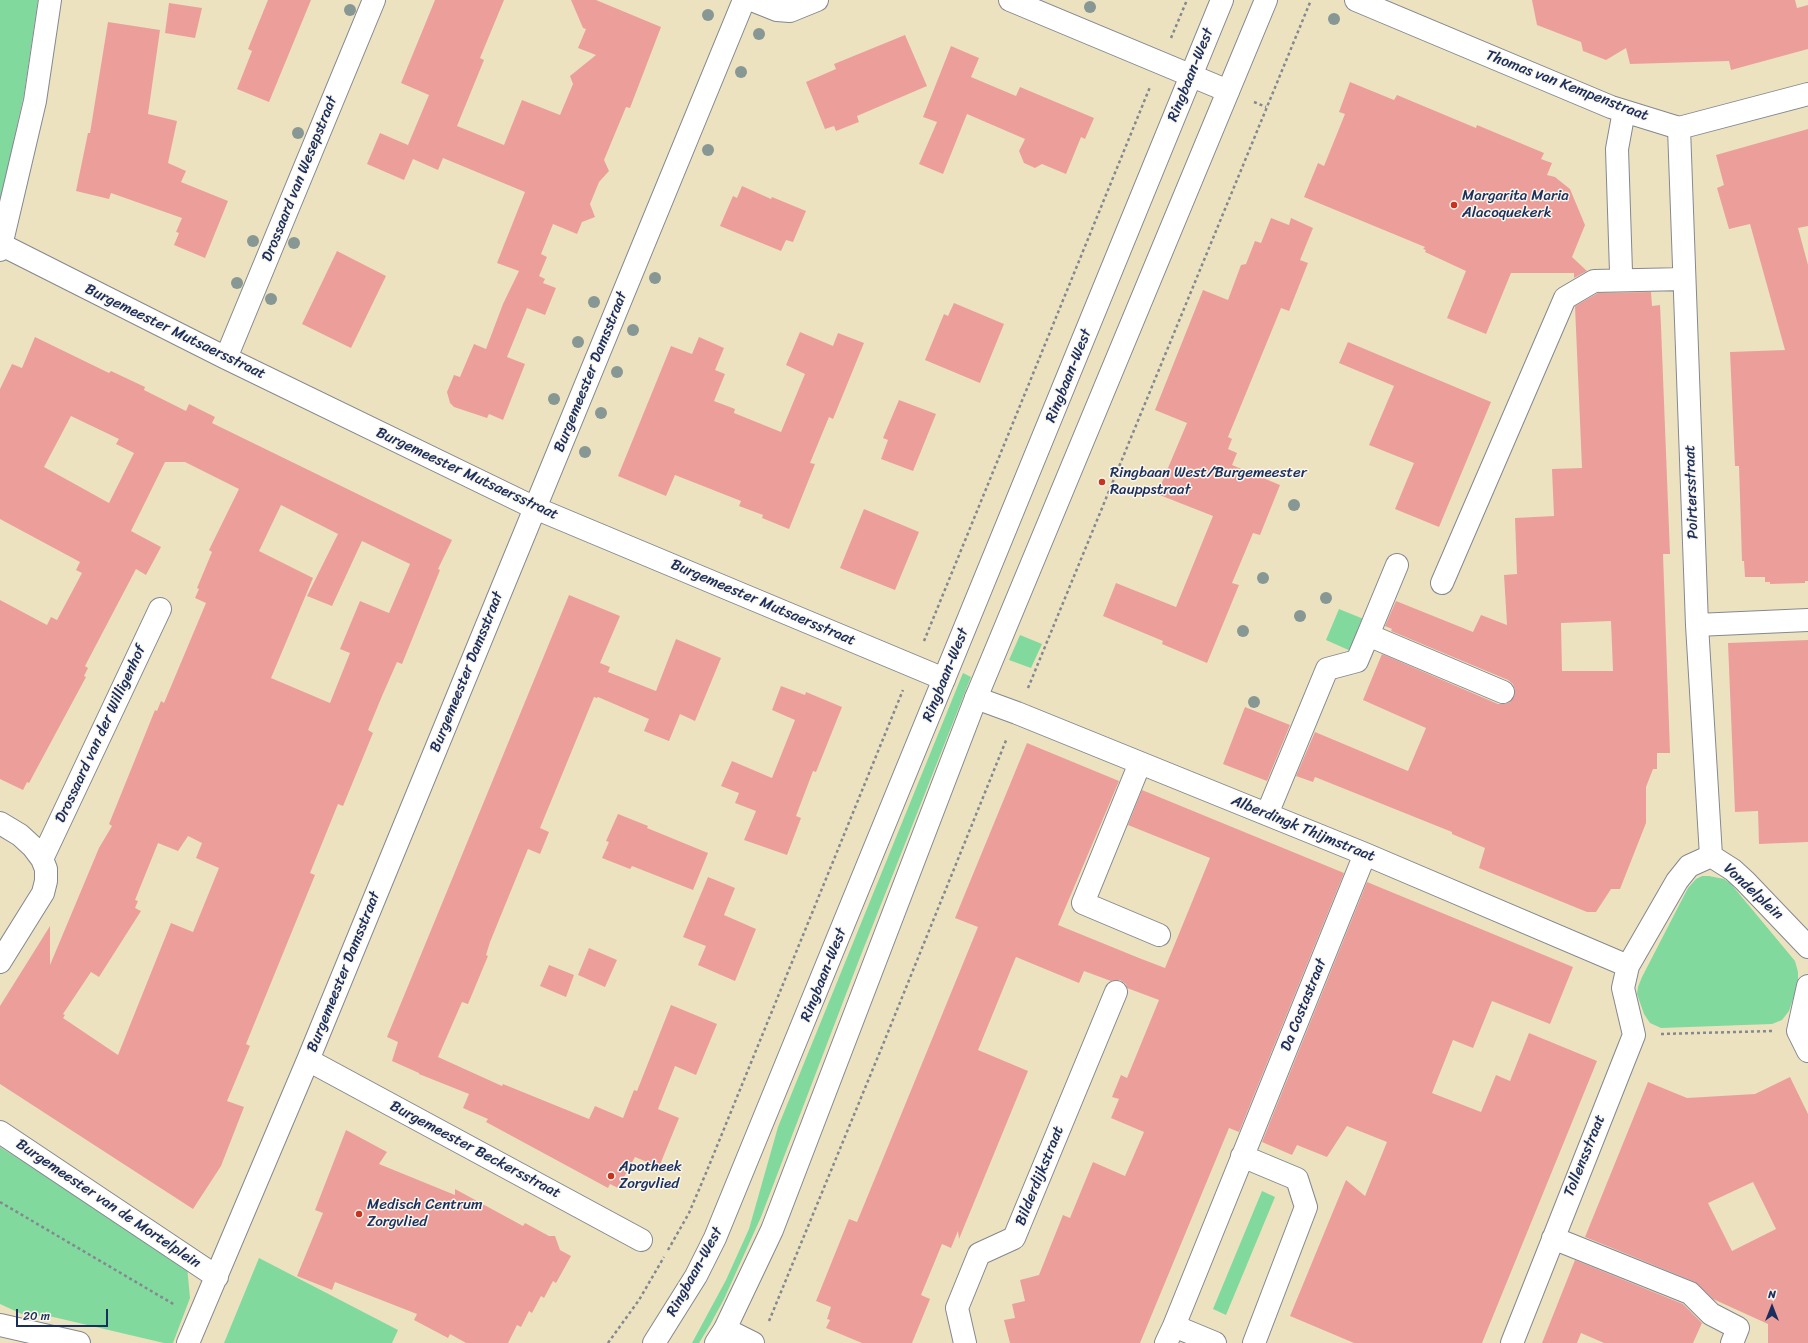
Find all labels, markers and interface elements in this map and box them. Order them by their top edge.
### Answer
street label: Ringbaan-West [1164,26,1218,124]
street label: Thomas van Kempenstraat [1483,47,1651,125]
street label: Drossaard van Wesepstraat [258,94,342,264]
place label: Margarita Maria Alacoquekerk [1462,187,1569,222]
marker: Margarita Maria Alacoquekerk [1449,200,1459,210]
street label: Burgemeester Mutsaersstraat [82,280,268,384]
street label: Burgemeester Damsstraat [551,289,631,455]
street label: Ringbaan-West [1042,327,1096,425]
street label: Burgemeester Mutsaersstraat [373,424,561,524]
street label: Poirtersstraat [1681,444,1703,540]
place label: Ringbaan West/Burgemeester Rauppstraat [1110,464,1307,499]
marker: Ringbaan West/Burgemeester Rauppstraat [1097,477,1107,487]
street label: Burgemeester Mutsaersstraat [668,556,858,650]
street label: Burgemeester Damsstraat [427,589,507,755]
street label: Ringbaan-West [919,626,973,724]
street label: Drossaard van der Willigenhof [52,642,150,826]
street label: Alberdingk Thijmstraat [1228,792,1378,866]
street label: Vondelplein [1719,860,1787,924]
street label: Burgemeester Damsstraat [304,889,384,1055]
street label: Ringbaan-West [797,926,851,1024]
street label: Da Costastraat [1277,956,1331,1054]
street label: Burgemeester Beckersstraat [387,1097,563,1203]
street label: Tollensstraat [1560,1112,1610,1200]
street label: Bilderdijkstraat [1012,1124,1068,1228]
street label: Burgemeester van de Mortelplein [12,1135,204,1273]
place label: Apotheek Zorgvlied [619,1158,682,1193]
marker: Apotheek Zorgvlied [606,1171,616,1181]
place label: Medisch Centrum Zorgvlied [367,1196,483,1231]
marker: Medisch Centrum Zorgvlied [354,1209,364,1219]
street label: Ringbaan-West [663,1224,727,1320]
text: N [1768,1285,1776,1304]
north arrow [1752,1287,1792,1327]
scale bar [18,1301,110,1327]
text: 20 m [23,1305,50,1327]

